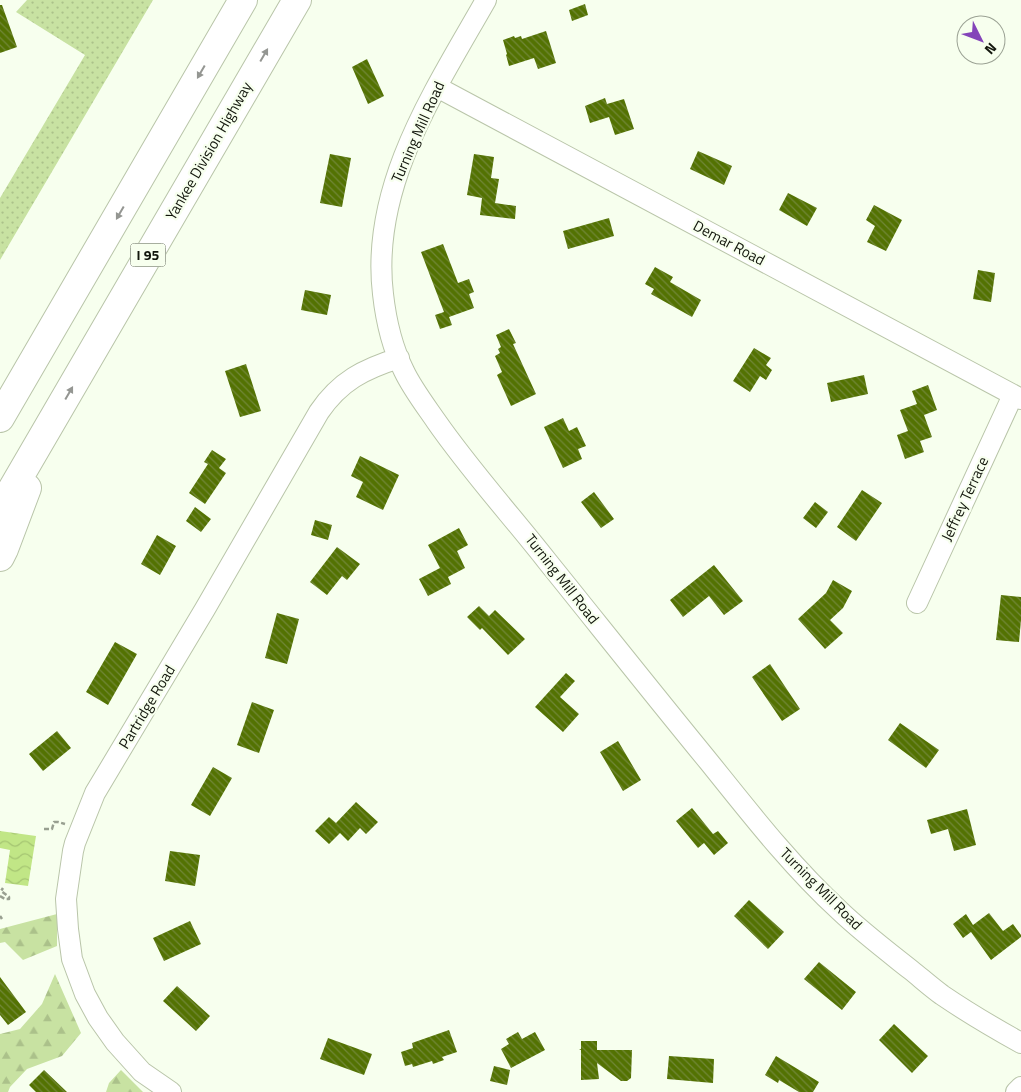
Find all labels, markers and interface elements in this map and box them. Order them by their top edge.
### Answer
north arrow [956,15,1006,65]
text: N [980,38,1002,60]
one-way arrow [260,49,269,62]
one-way arrow [197,66,206,79]
street label: Yankee Division Highway [160,77,258,224]
street label: Turning Mill Road [385,77,450,186]
one-way arrow [115,206,124,219]
street label: Demar Road [689,214,769,271]
road number: I 95 [130,244,166,266]
one-way arrow [64,386,73,399]
street label: Jeffrey Terrace [935,453,994,545]
street label: Turning Mill Road [520,529,605,629]
street label: Partridge Road [112,660,181,753]
street label: Turning Mill Road [775,842,868,935]

